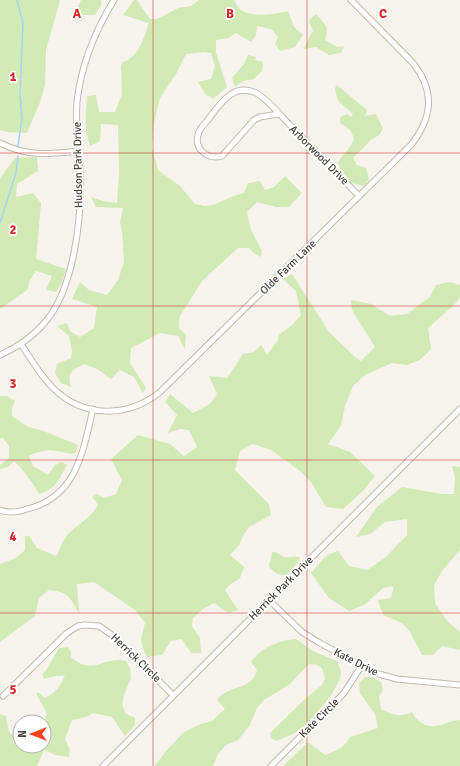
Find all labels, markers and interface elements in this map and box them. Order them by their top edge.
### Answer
text: A [73,6,82,22]
text: B [226,6,234,22]
text: C [379,6,387,22]
text: 1 [9,69,17,85]
street label: Hudson Park Drive [71,122,85,208]
street label: Arborwood Drive [287,123,351,187]
text: 2 [9,222,17,238]
street label: Olde Farm Lane [257,237,319,297]
text: 3 [9,376,17,392]
text: 4 [9,529,17,545]
street label: Herrick Park Drive [246,553,316,623]
street label: Herrick Circle [108,631,164,685]
street label: Kate Drive [332,645,380,679]
text: 5 [9,682,17,698]
street label: Kate Circle [296,695,342,741]
north arrow [12,714,52,754]
text: N [16,730,29,738]

